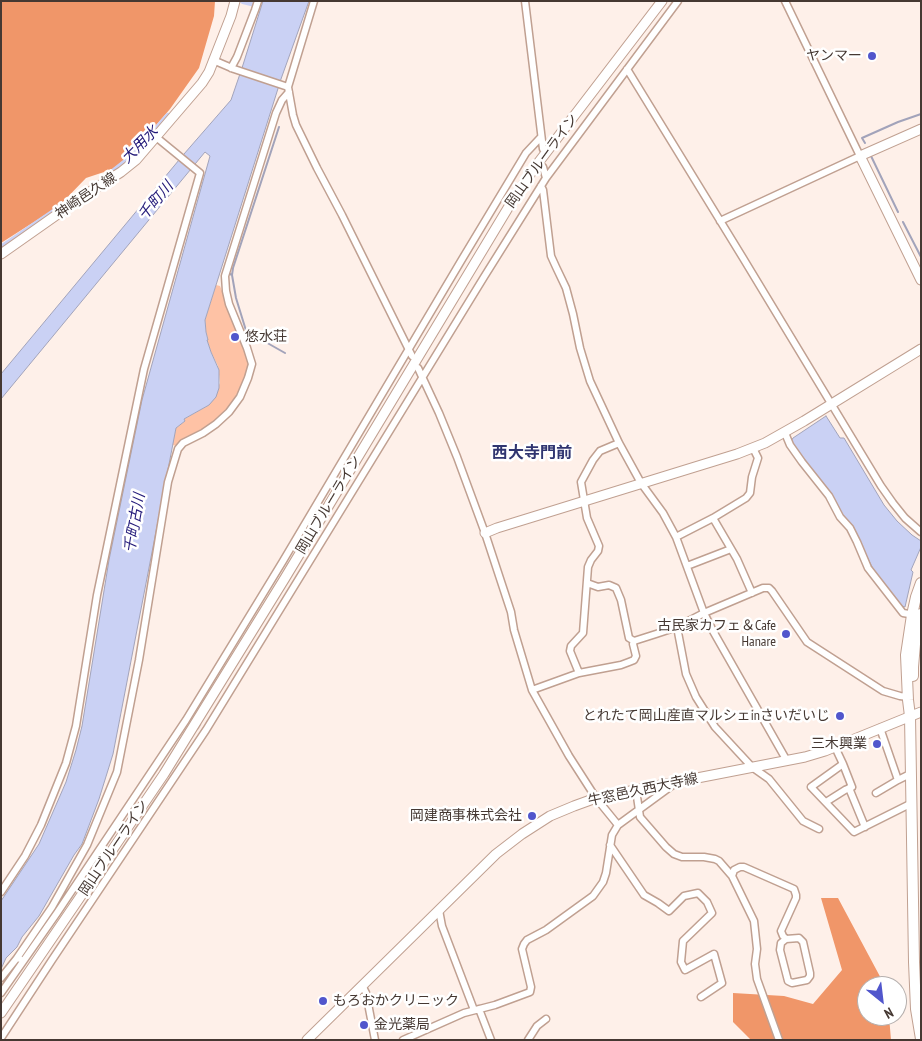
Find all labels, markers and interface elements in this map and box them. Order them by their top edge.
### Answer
place label: ヤンマー [806,48,862,64]
marker: ヤンマー [866,50,878,62]
street label: 岡山ブルーライン [502,111,582,211]
water label: 大用水 [118,123,162,167]
street label: 神崎邑久線 [52,169,120,223]
water label: 千町川 [135,178,177,224]
place label: 悠水荘 [245,329,287,345]
marker: 悠水荘 [229,331,241,343]
district label: 西大寺門前 [492,443,572,463]
street label: 岡山ブルーライン [293,453,365,557]
water label: 千町古川 [121,492,149,554]
place label: 古民家カフェ＆Cafe Hanare [657,618,776,650]
marker: 古民家カフェ＆Cafe Hanare [780,628,792,640]
place label: とれたて岡山産直マルシェinさいだいじ [583,708,830,724]
marker: とれたて岡山産直マルシェinさいだいじ [834,710,846,722]
place label: 三木興業 [811,736,867,752]
marker: 三木興業 [871,738,883,750]
street label: 牛窓邑久西大寺線 [586,770,700,810]
street label: 岡山ブルーライン [76,797,152,899]
place label: 岡建商事株式会社 [410,808,522,824]
marker: 岡建商事株式会社 [526,810,538,822]
north arrow [857,976,907,1026]
place label: もろおかクリニック [333,993,459,1009]
marker: もろおかクリニック [317,995,329,1007]
text: N [881,1004,896,1023]
place label: 金光薬局 [374,1017,430,1033]
marker: 金光薬局 [358,1019,370,1031]

